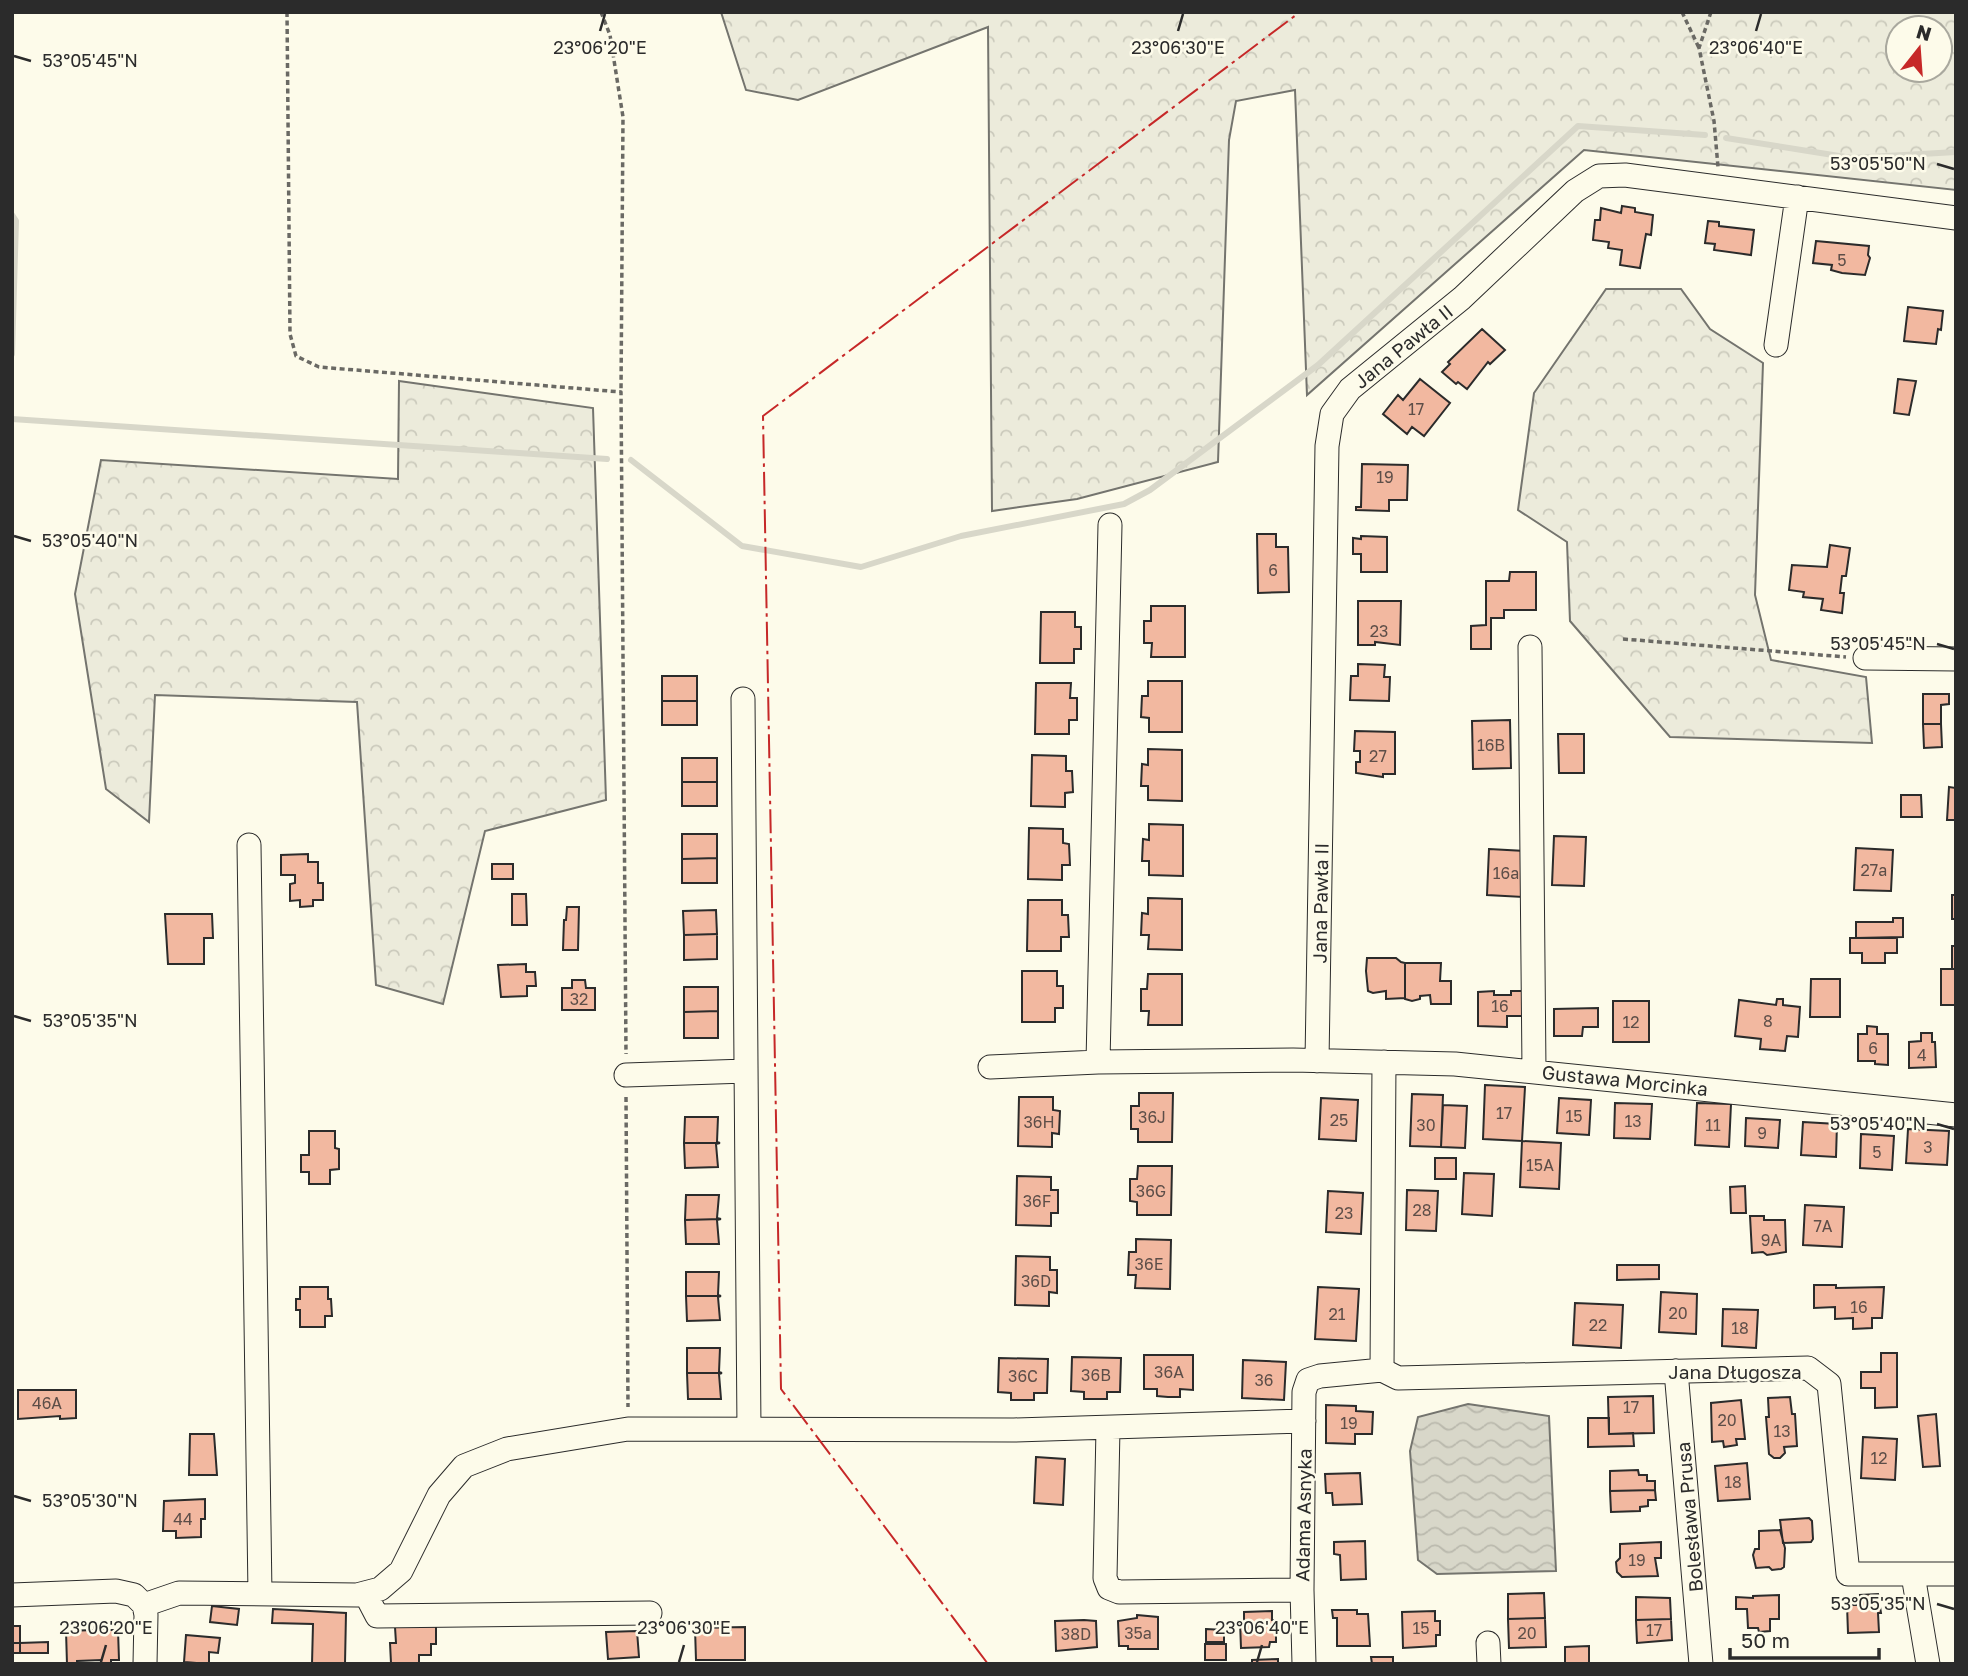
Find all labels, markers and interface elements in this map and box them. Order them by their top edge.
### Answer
north arrow [1884,14,1954,84]
text: N [1914,19,1934,45]
text: 23°06'20"E [553,36,647,58]
text: 23°06'30"E [1131,36,1225,58]
text: 23°06'40"E [1709,36,1803,58]
text: 53°05'45"N [42,49,138,71]
text: 53°05'50"N [1830,152,1926,174]
house number: 5 [1837,250,1847,270]
street label: Jana Pawła II [1349,299,1457,393]
house number: 17 [1408,399,1424,419]
house number: 19 [1376,467,1394,487]
text: 53°05'40"N [42,529,138,551]
house number: 6 [1268,560,1278,580]
house number: 23 [1370,621,1388,641]
text: 53°05'45"N [1830,632,1926,654]
house number: 16B [1477,735,1505,755]
house number: 27 [1369,746,1387,766]
street label: Jana Pawła II [1307,843,1333,963]
house number: 27a [1861,860,1887,880]
house number: 16a [1493,863,1519,883]
house number: 32 [570,989,588,1009]
house number: 16 [1491,996,1509,1016]
text: 53°05'35"N [42,1009,138,1031]
house number: 8 [1763,1011,1773,1031]
house number: 12 [1622,1012,1640,1032]
house number: 6 [1868,1038,1878,1058]
house number: 4 [1917,1045,1927,1065]
street label: Gustawa Morcinka [1541,1060,1709,1100]
house number: 17 [1496,1103,1512,1123]
house number: 15 [1565,1106,1583,1126]
house number: 36J [1138,1107,1166,1127]
house number: 25 [1330,1110,1348,1130]
house number: 13 [1624,1111,1642,1131]
house number: 36H [1023,1112,1055,1132]
text: 53°05'40"N [1830,1112,1926,1134]
house number: 30 [1416,1115,1436,1135]
house number: 11 [1705,1115,1721,1135]
house number: 9 [1757,1123,1767,1143]
house number: 3 [1923,1137,1933,1157]
house number: 5 [1872,1142,1882,1162]
house number: 15A [1526,1155,1554,1175]
house number: 36G [1136,1181,1166,1201]
house number: 36F [1023,1191,1051,1211]
house number: 28 [1412,1200,1432,1220]
house number: 23 [1335,1203,1353,1223]
house number: 7A [1813,1216,1833,1236]
house number: 9A [1761,1230,1781,1250]
house number: 36E [1135,1254,1163,1274]
house number: 36D [1021,1271,1051,1291]
house number: 16 [1850,1297,1868,1317]
house number: 20 [1668,1303,1688,1323]
house number: 21 [1328,1304,1346,1324]
house number: 22 [1589,1315,1607,1335]
house number: 18 [1731,1318,1749,1338]
street label: Jana Długosza [1668,1360,1802,1383]
house number: 36A [1154,1362,1184,1382]
house number: 36B [1081,1365,1111,1385]
house number: 36C [1008,1366,1038,1386]
house number: 36 [1254,1370,1274,1390]
house number: 46A [32,1393,62,1413]
house number: 17 [1623,1397,1639,1417]
house number: 20 [1717,1410,1737,1430]
house number: 19 [1340,1413,1358,1433]
house number: 13 [1773,1421,1791,1441]
street label: Bolesława Prusa [1671,1441,1707,1593]
street label: Adama Asnyka [1290,1448,1316,1582]
house number: 12 [1870,1448,1888,1468]
house number: 18 [1724,1472,1742,1492]
text: 53°05'30"N [42,1489,138,1511]
house number: 44 [173,1509,193,1529]
house number: 19 [1628,1550,1646,1570]
text: 53°05'35"N [1830,1592,1926,1614]
text: 23°06'20"E [59,1616,153,1638]
text: 23°06'30"E [637,1616,731,1638]
text: 23°06'40"E [1215,1616,1309,1638]
scale bar [1730,1616,1879,1660]
house number: 15 [1412,1618,1430,1638]
house number: 17 [1646,1620,1662,1640]
house number: 35a [1124,1623,1152,1643]
house number: 20 [1517,1623,1537,1643]
house number: 38D [1061,1624,1091,1644]
text: 50 m [1741,1627,1790,1653]

